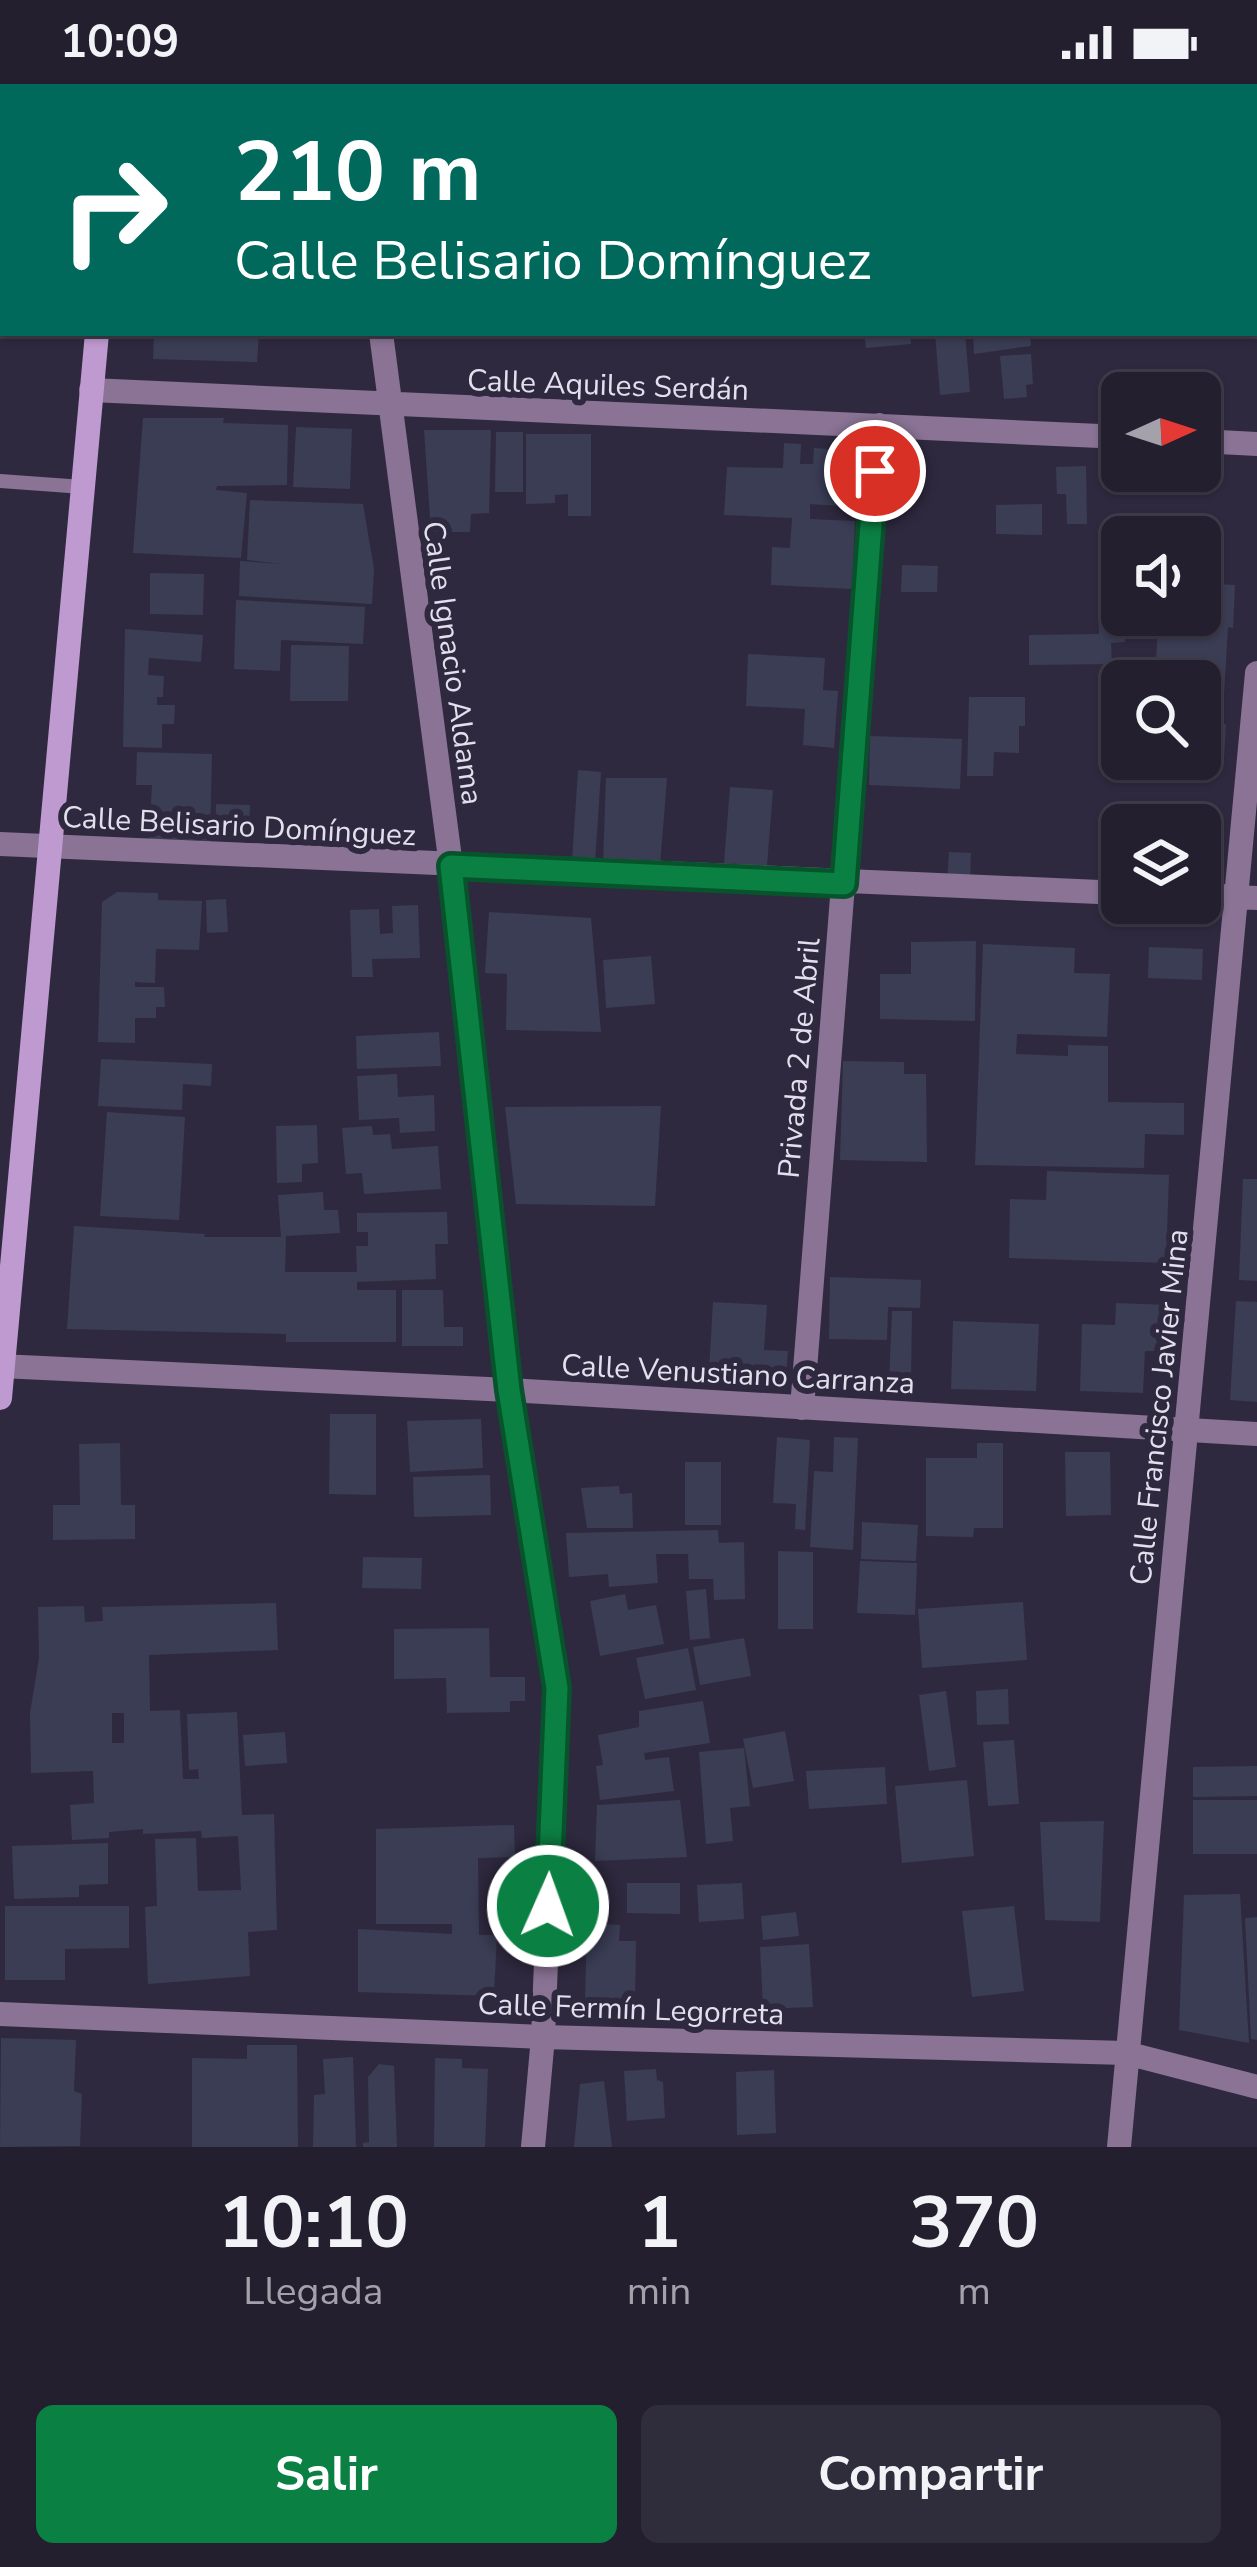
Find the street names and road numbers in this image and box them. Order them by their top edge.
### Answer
street label: Calle Aquiles Serdán [466,360,750,411]
street label: Calle Ignacio Aldama [412,519,493,807]
street label: Calle Belisario Domínguez [61,797,417,856]
street label: Privada 2 de Abril [769,936,830,1180]
street label: Calle Francisco Javier Mina [1120,1227,1199,1587]
street label: Calle Venustiano Carranza [560,1345,916,1404]
street label: Calle Fermín Legorreta [477,1984,785,2035]

